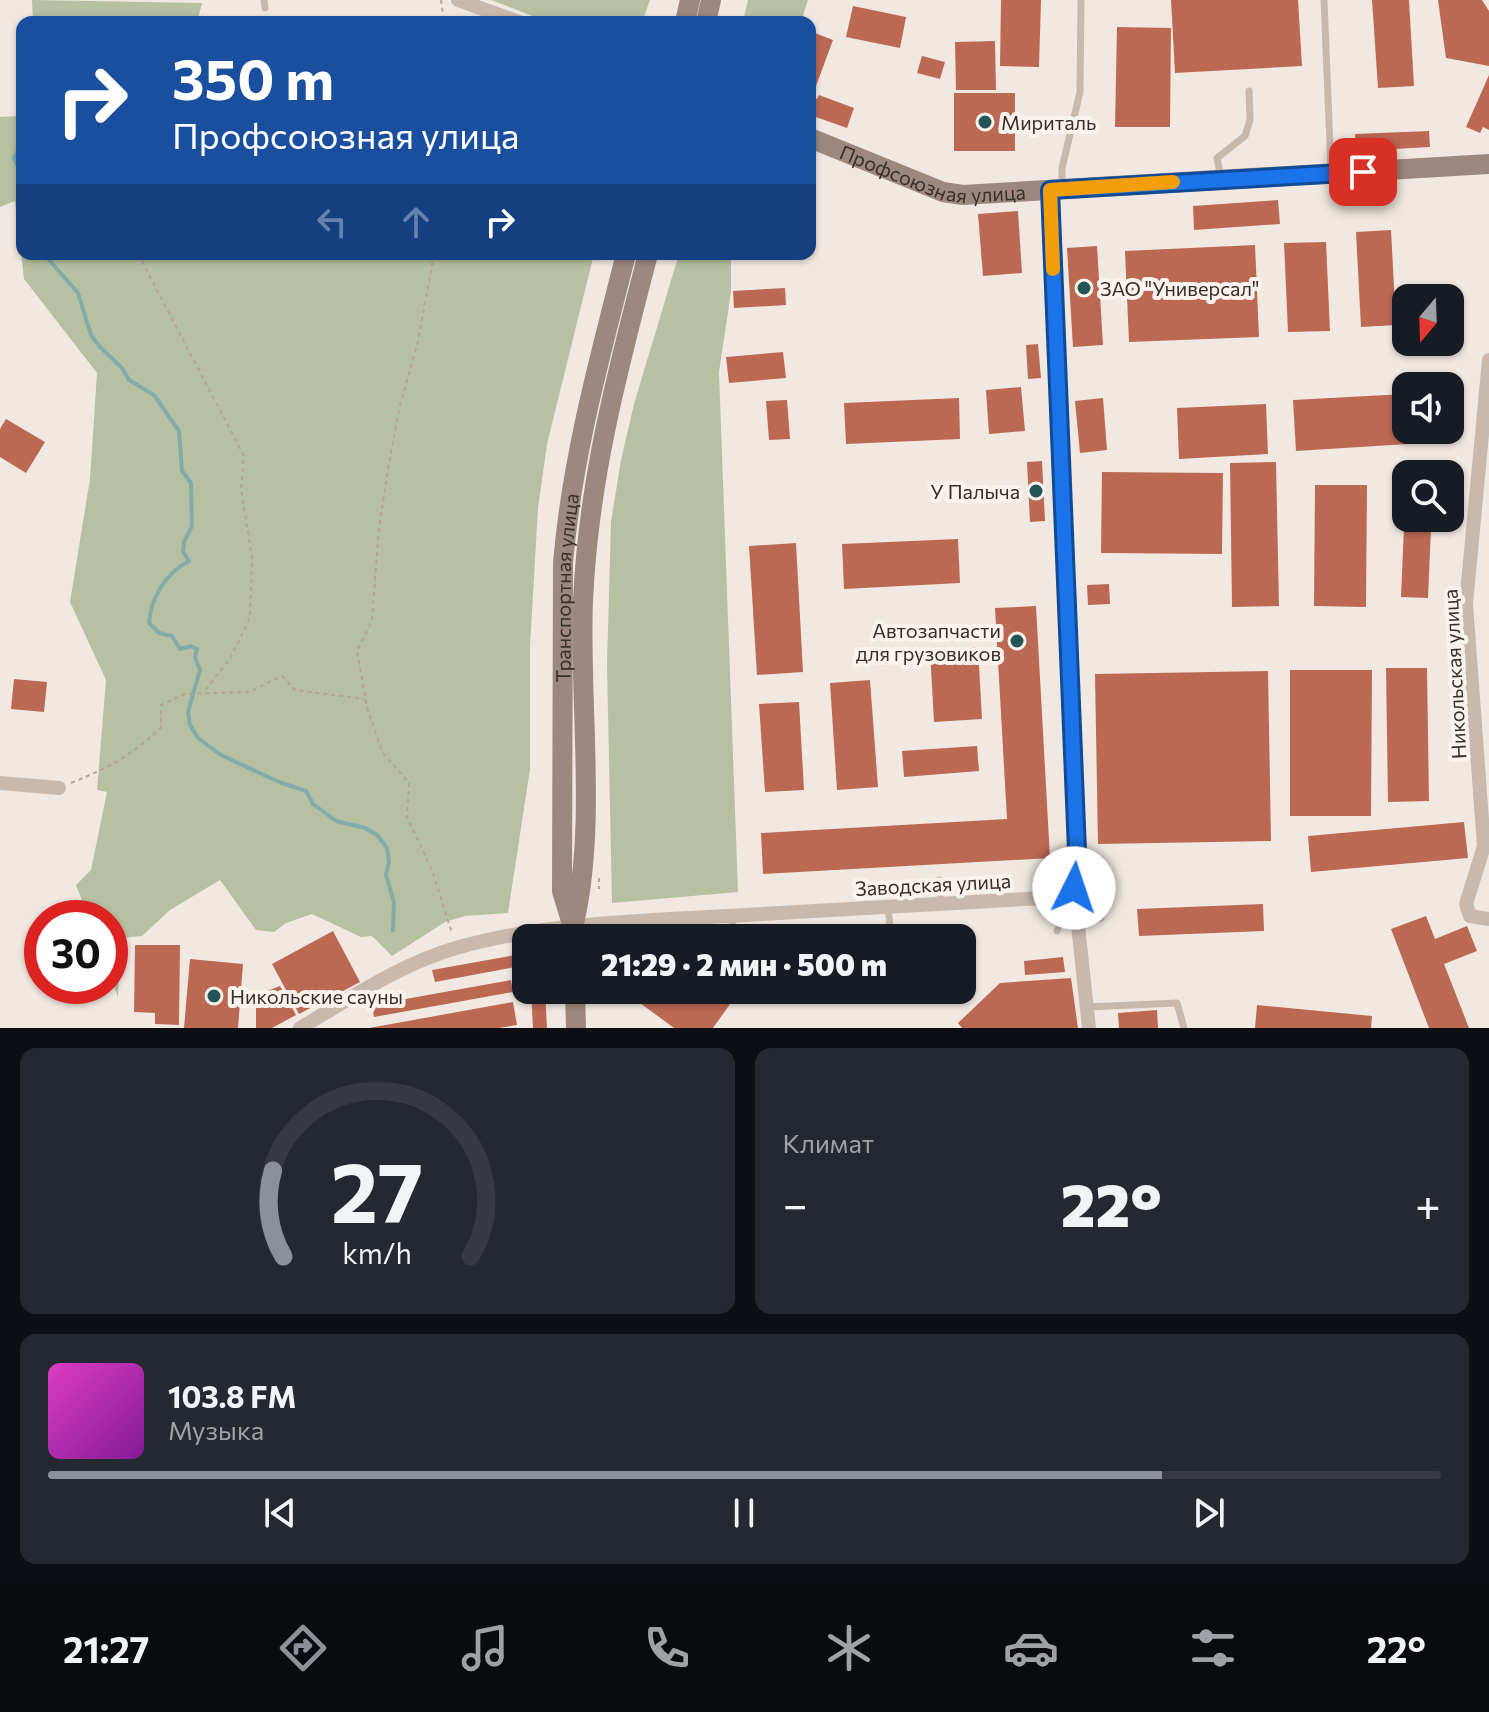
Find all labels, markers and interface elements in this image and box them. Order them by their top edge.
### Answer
text: 350 m [172,43,334,112]
icon: right [40,48,144,152]
place label: Мириталь [1001,110,1096,134]
text: Профсоюзная улица [172,112,519,156]
marker: Мириталь [976,113,994,131]
pin [1329,138,1397,206]
street label: Профсоюзная улица [836,139,1026,207]
icon: arrive [1341,150,1385,194]
icon: left [310,200,354,244]
icon: ahead [394,200,438,244]
icon: right [478,200,522,244]
place label: ЗАО "Универсал" [1100,276,1259,300]
marker: ЗАО "Универсал" [1075,279,1093,297]
north arrow [1392,284,1464,356]
map controls [1392,284,1464,532]
button: sound [1392,372,1464,444]
button: search [1392,460,1464,532]
place label: У Палыча [930,479,1020,503]
marker: У Палыча [1027,482,1045,500]
street label: Транспортная улица [551,491,583,683]
street label: Никольская улица [1438,588,1470,760]
place label: Автозапчасти для грузовиков [856,618,1001,665]
marker: Автозапчасти для грузовиков [1008,632,1026,650]
position arrow [1032,846,1116,930]
street label: Заводская улица [854,868,1012,900]
speed limit sign: 30 [24,900,128,1004]
text: 21:29 · 2 мин · 500 m [601,945,887,982]
place label: Никольские сауны [230,984,403,1008]
marker: Никольские сауны [205,987,223,1005]
text: Климат [783,1127,874,1158]
text: 27 [331,1138,424,1240]
text: 22° [1061,1166,1162,1239]
text: − [783,1176,808,1230]
text: + [1415,1176,1441,1230]
text: km/h [342,1235,412,1270]
text: 103.8 FM [168,1377,296,1414]
text: Музыка [168,1414,264,1445]
icon: previous [258,1491,302,1535]
icon: pause [722,1491,766,1535]
icon: next [1187,1491,1231,1535]
icon: directions [275,1620,331,1676]
icon: music [457,1620,513,1676]
icon: phone [639,1620,695,1676]
icon: climate [821,1620,877,1676]
icon: car [1003,1620,1059,1676]
icon: filters [1185,1620,1241,1676]
text: 21:27 [63,1626,149,1670]
text: 22° [1367,1626,1426,1670]

